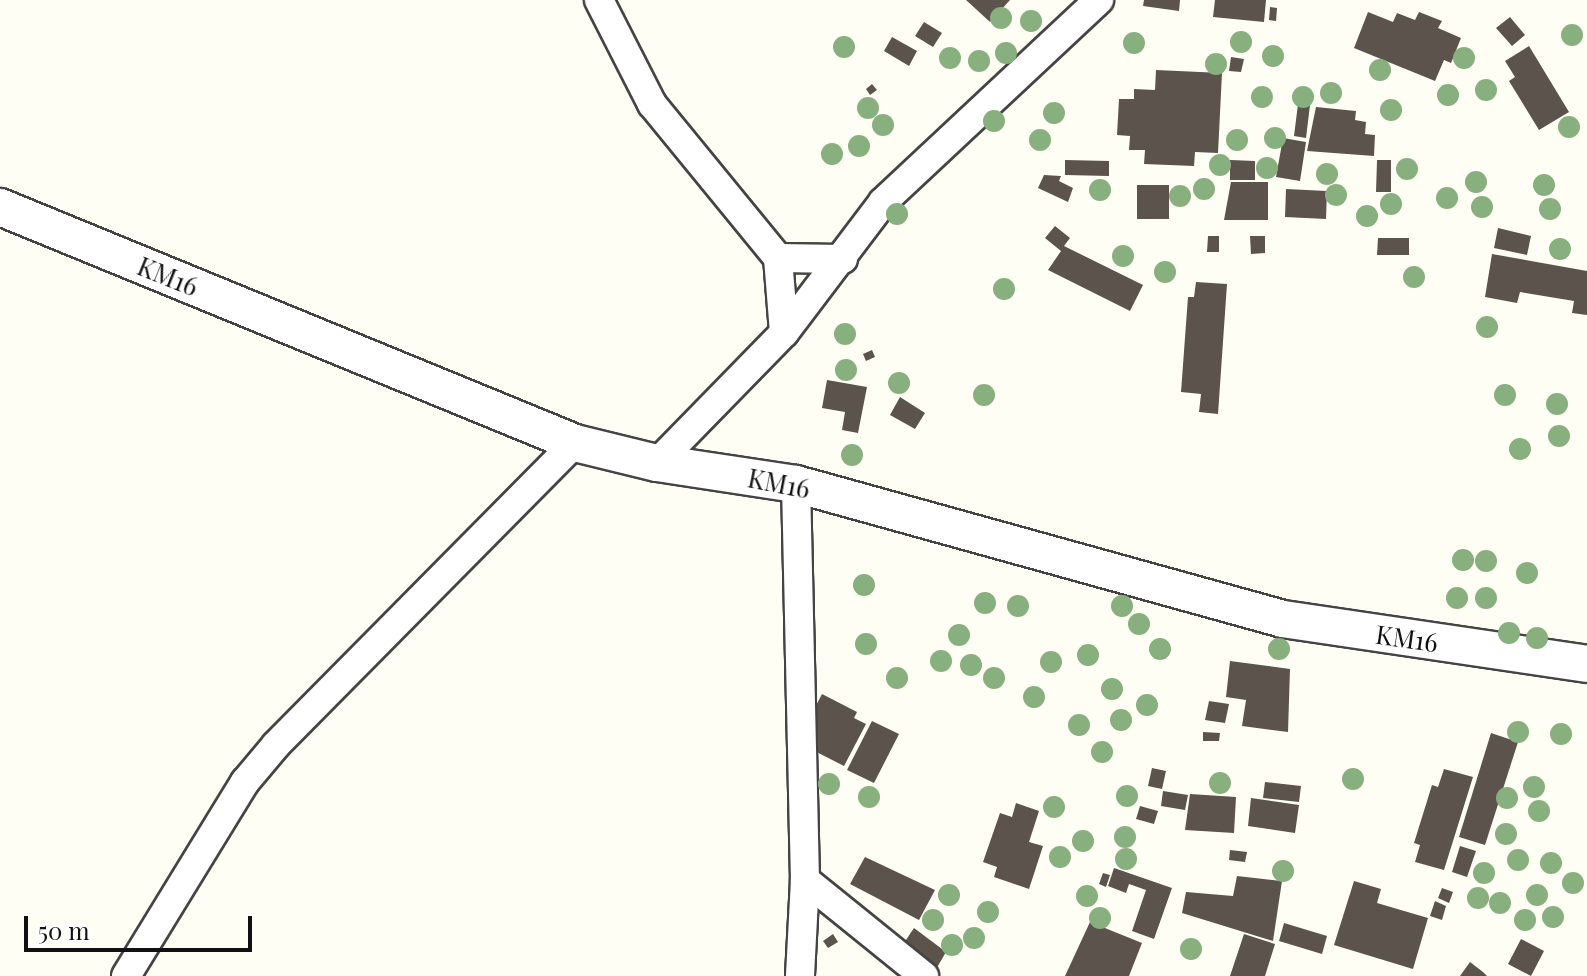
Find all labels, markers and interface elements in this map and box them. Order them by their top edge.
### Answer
street label: KM16 [133,250,203,302]
street label: KM16 [745,462,813,504]
street label: KM16 [1374,618,1440,658]
scale bar [28,900,256,950]
text: 50 m [38,914,90,946]

